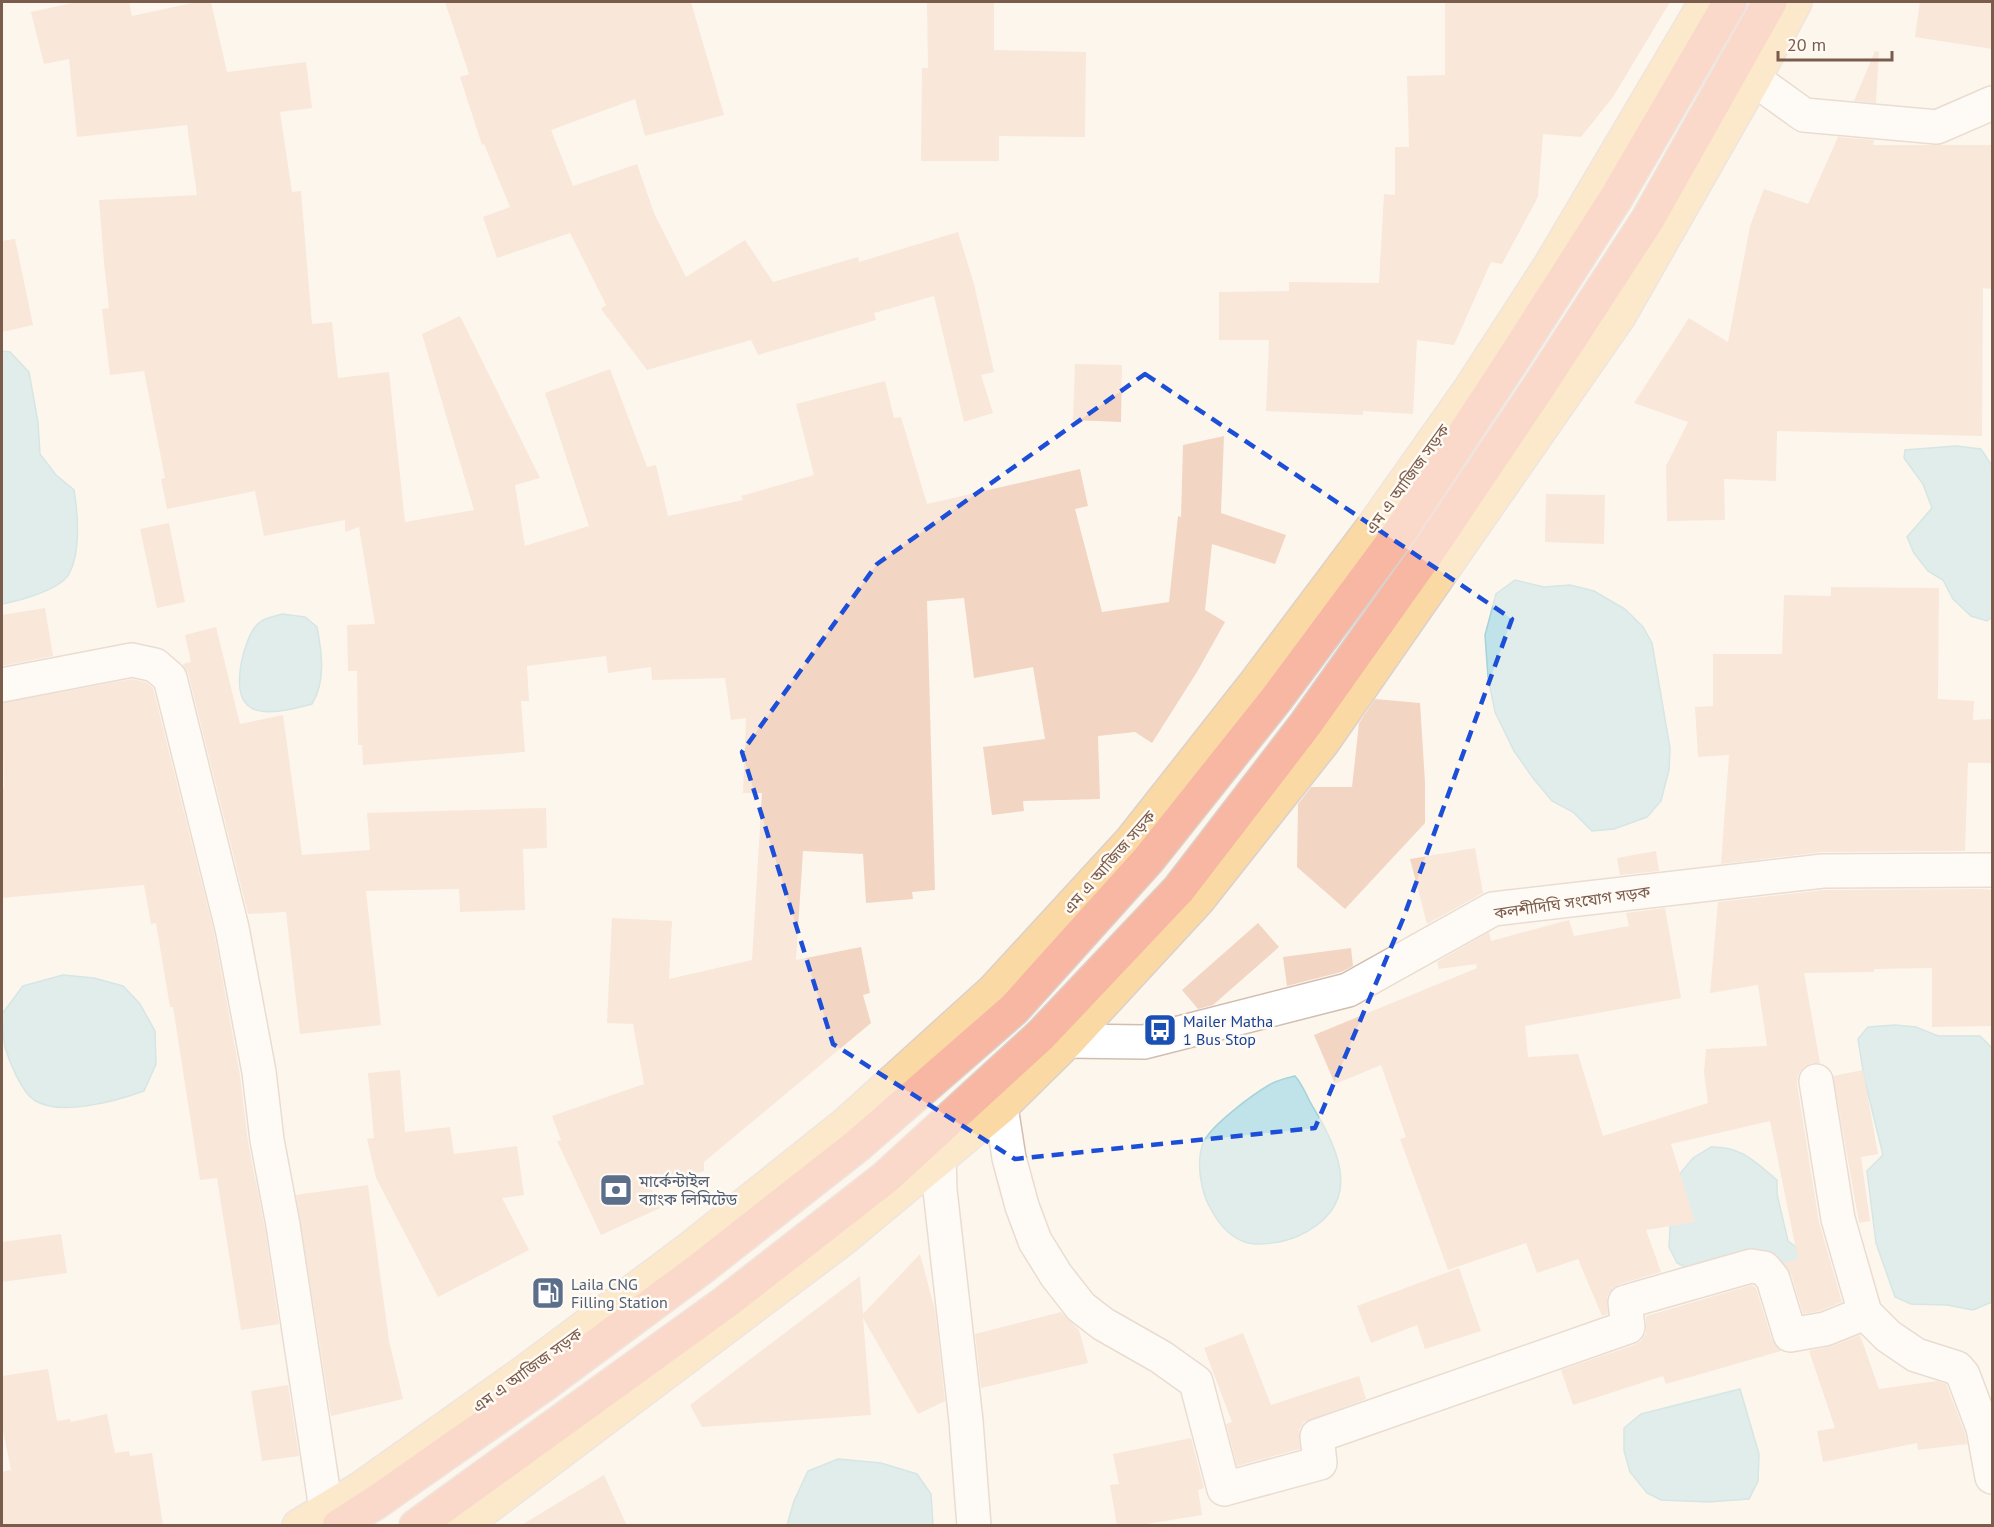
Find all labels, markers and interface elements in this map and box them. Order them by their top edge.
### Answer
scale bar [1778,24,1892,62]
text: 20 m [1787,33,1826,56]
street label: এম এ আজিজ সড়ক [1361,419,1454,538]
street label: এম এ আজিজ সড়ক [1059,805,1160,918]
street label: কলশীদিঘি সংযোগ সড়ক [1492,881,1652,923]
place label: Mailer Matha 1 Bus Stop [1183,1011,1273,1049]
bus stop icon: Mailer Matha 1 Bus Stop [1142,1012,1178,1048]
place label: মার্কেন্টাইল ব্যাংক লিমিটেড [638,1171,738,1209]
bank icon: মার্কেন্টাইল ব্যাংক লিমিটেড [598,1172,634,1208]
place label: Laila CNG Filling Station [571,1274,668,1312]
fuel station icon: Laila CNG Filling Station [530,1275,566,1311]
street label: এম এ আজিজ সড়ক [468,1323,587,1416]

